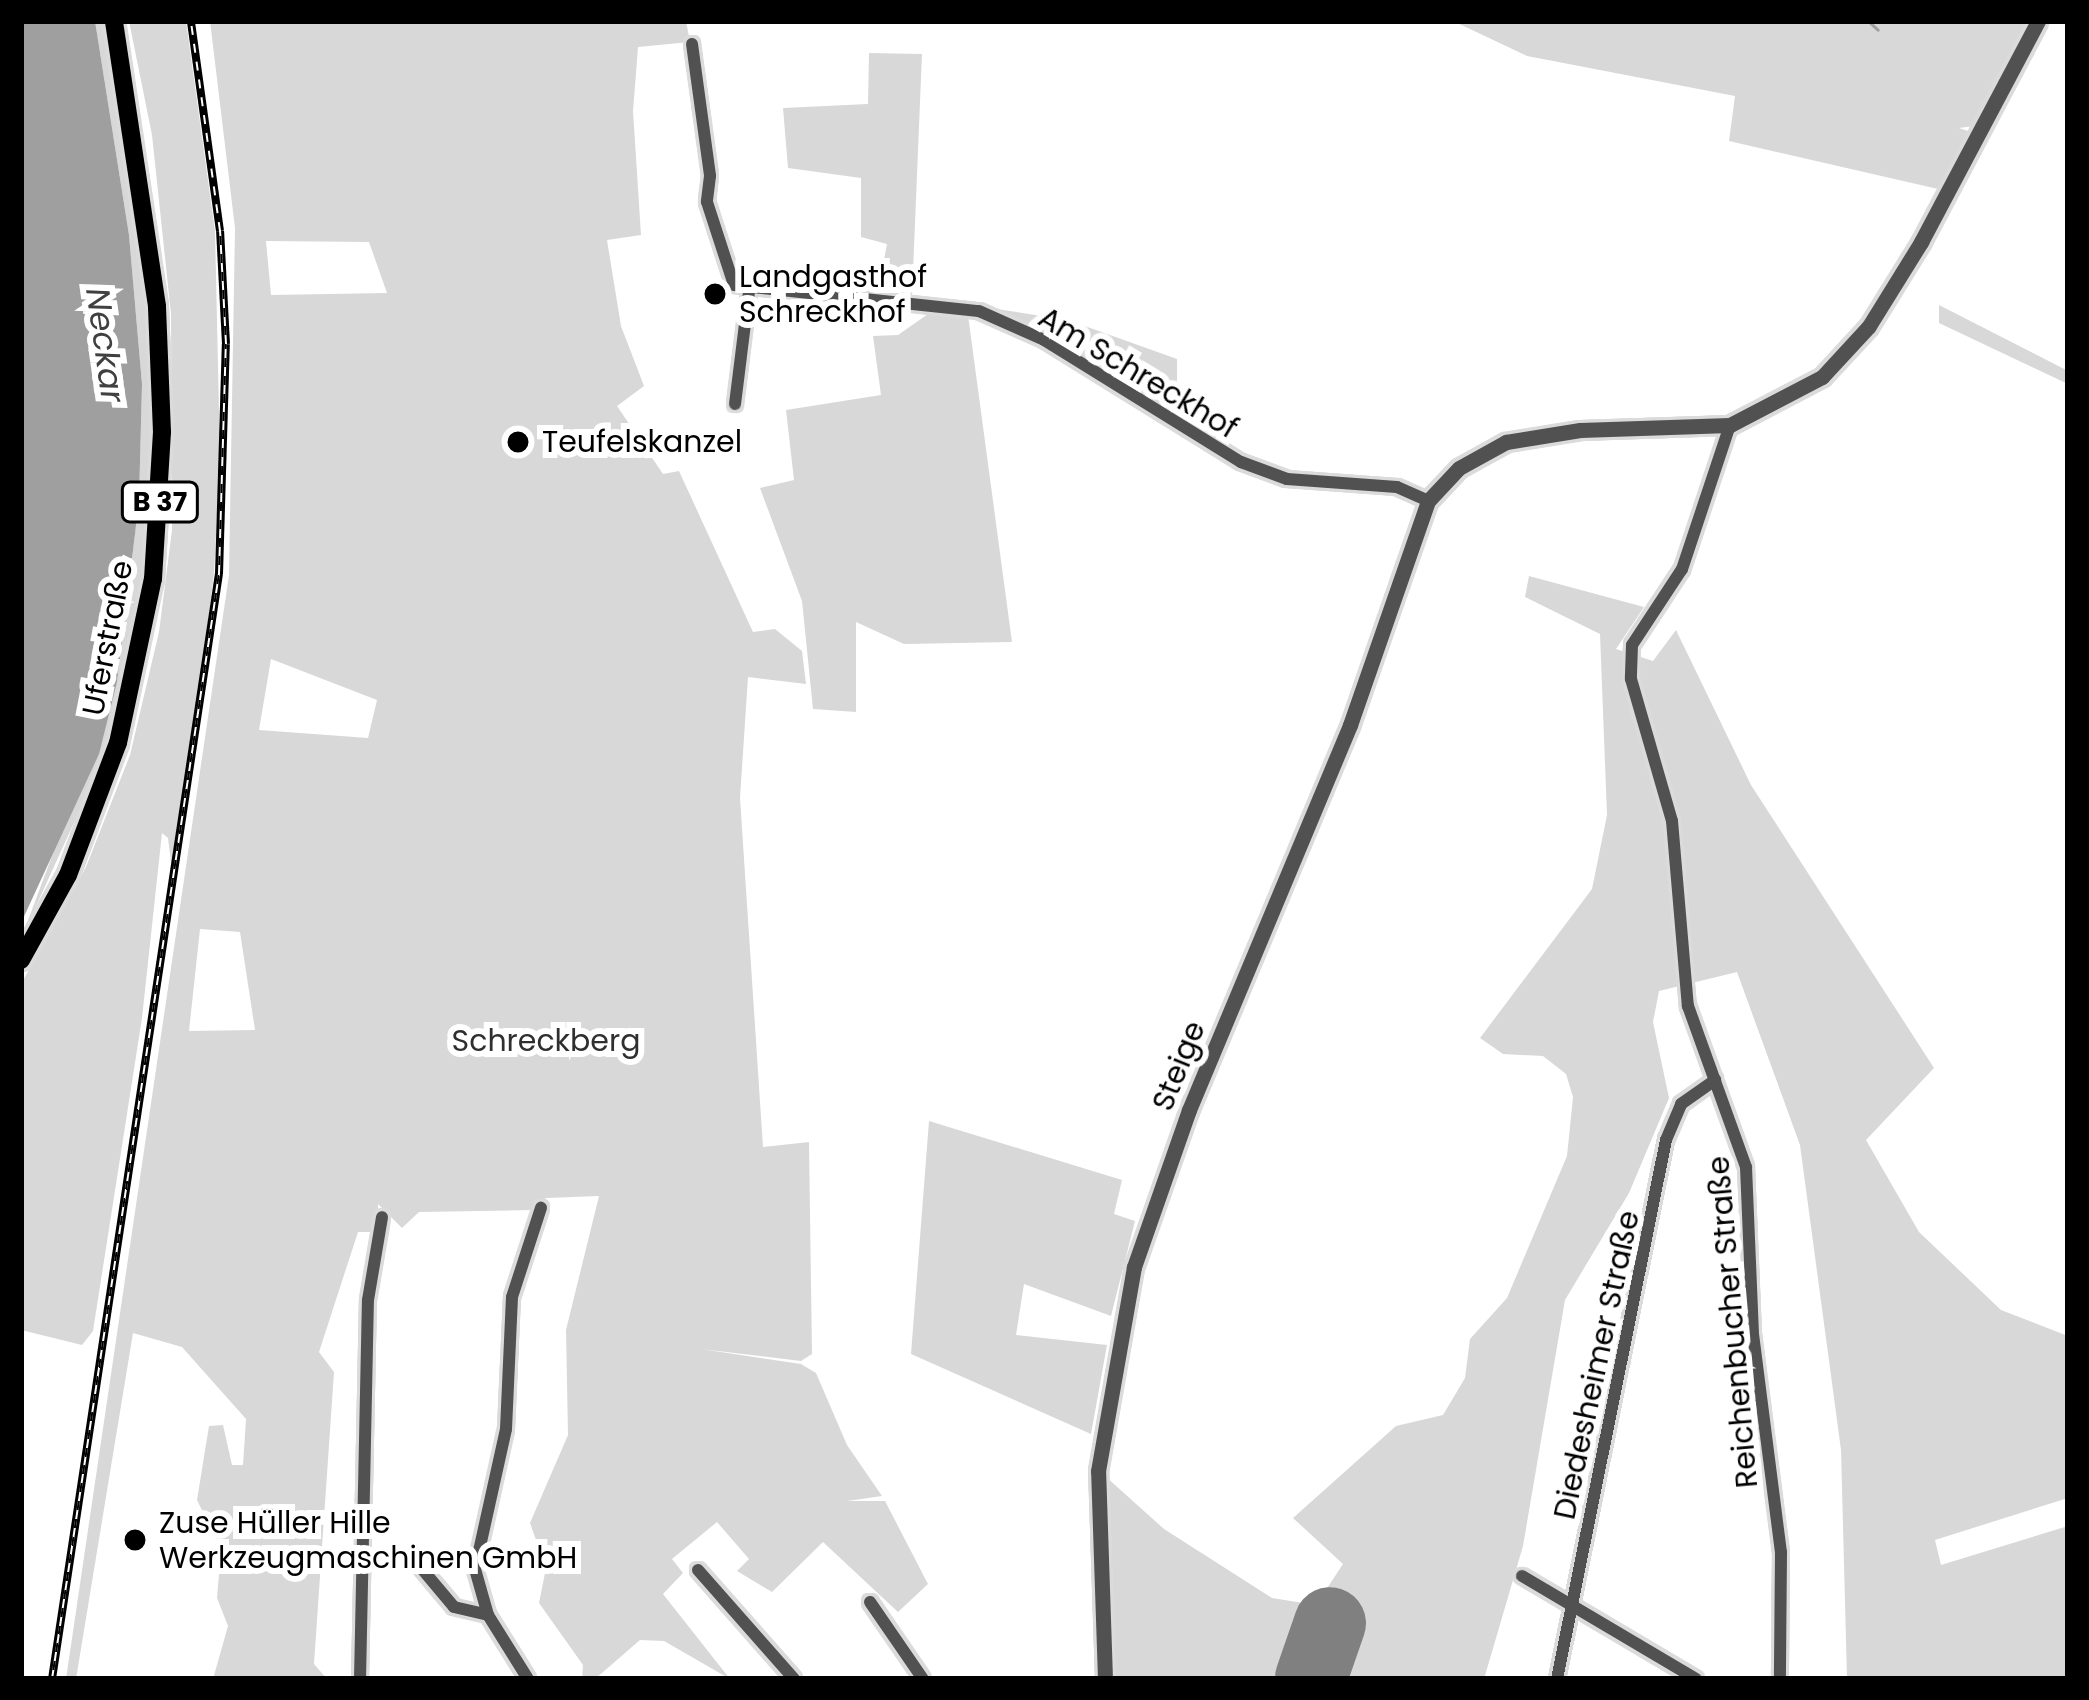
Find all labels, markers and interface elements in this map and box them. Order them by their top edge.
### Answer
place label: Landgasthof Schreckhof [739,259,927,330]
marker: Landgasthof Schreckhof [702,281,728,307]
water label: Neckar [77,285,133,405]
street label: Am Schreckhof [1032,299,1244,447]
place label: Teufelskanzel [542,424,742,460]
marker: Teufelskanzel [505,429,531,455]
road number: B 37 [118,481,202,523]
street label: Uferstraße [75,558,141,718]
street label: Steige [1145,1016,1213,1116]
park label: Schreckberg [452,1023,640,1059]
street label: Reichenbucher Straße [1701,1154,1765,1490]
street label: Diedesheimer Straße [1547,1207,1647,1523]
place label: Zuse Hüller Hille Werkzeugmaschinen GmbH [159,1505,577,1576]
marker: Zuse Hüller Hille Werkzeugmaschinen GmbH [122,1527,148,1553]

